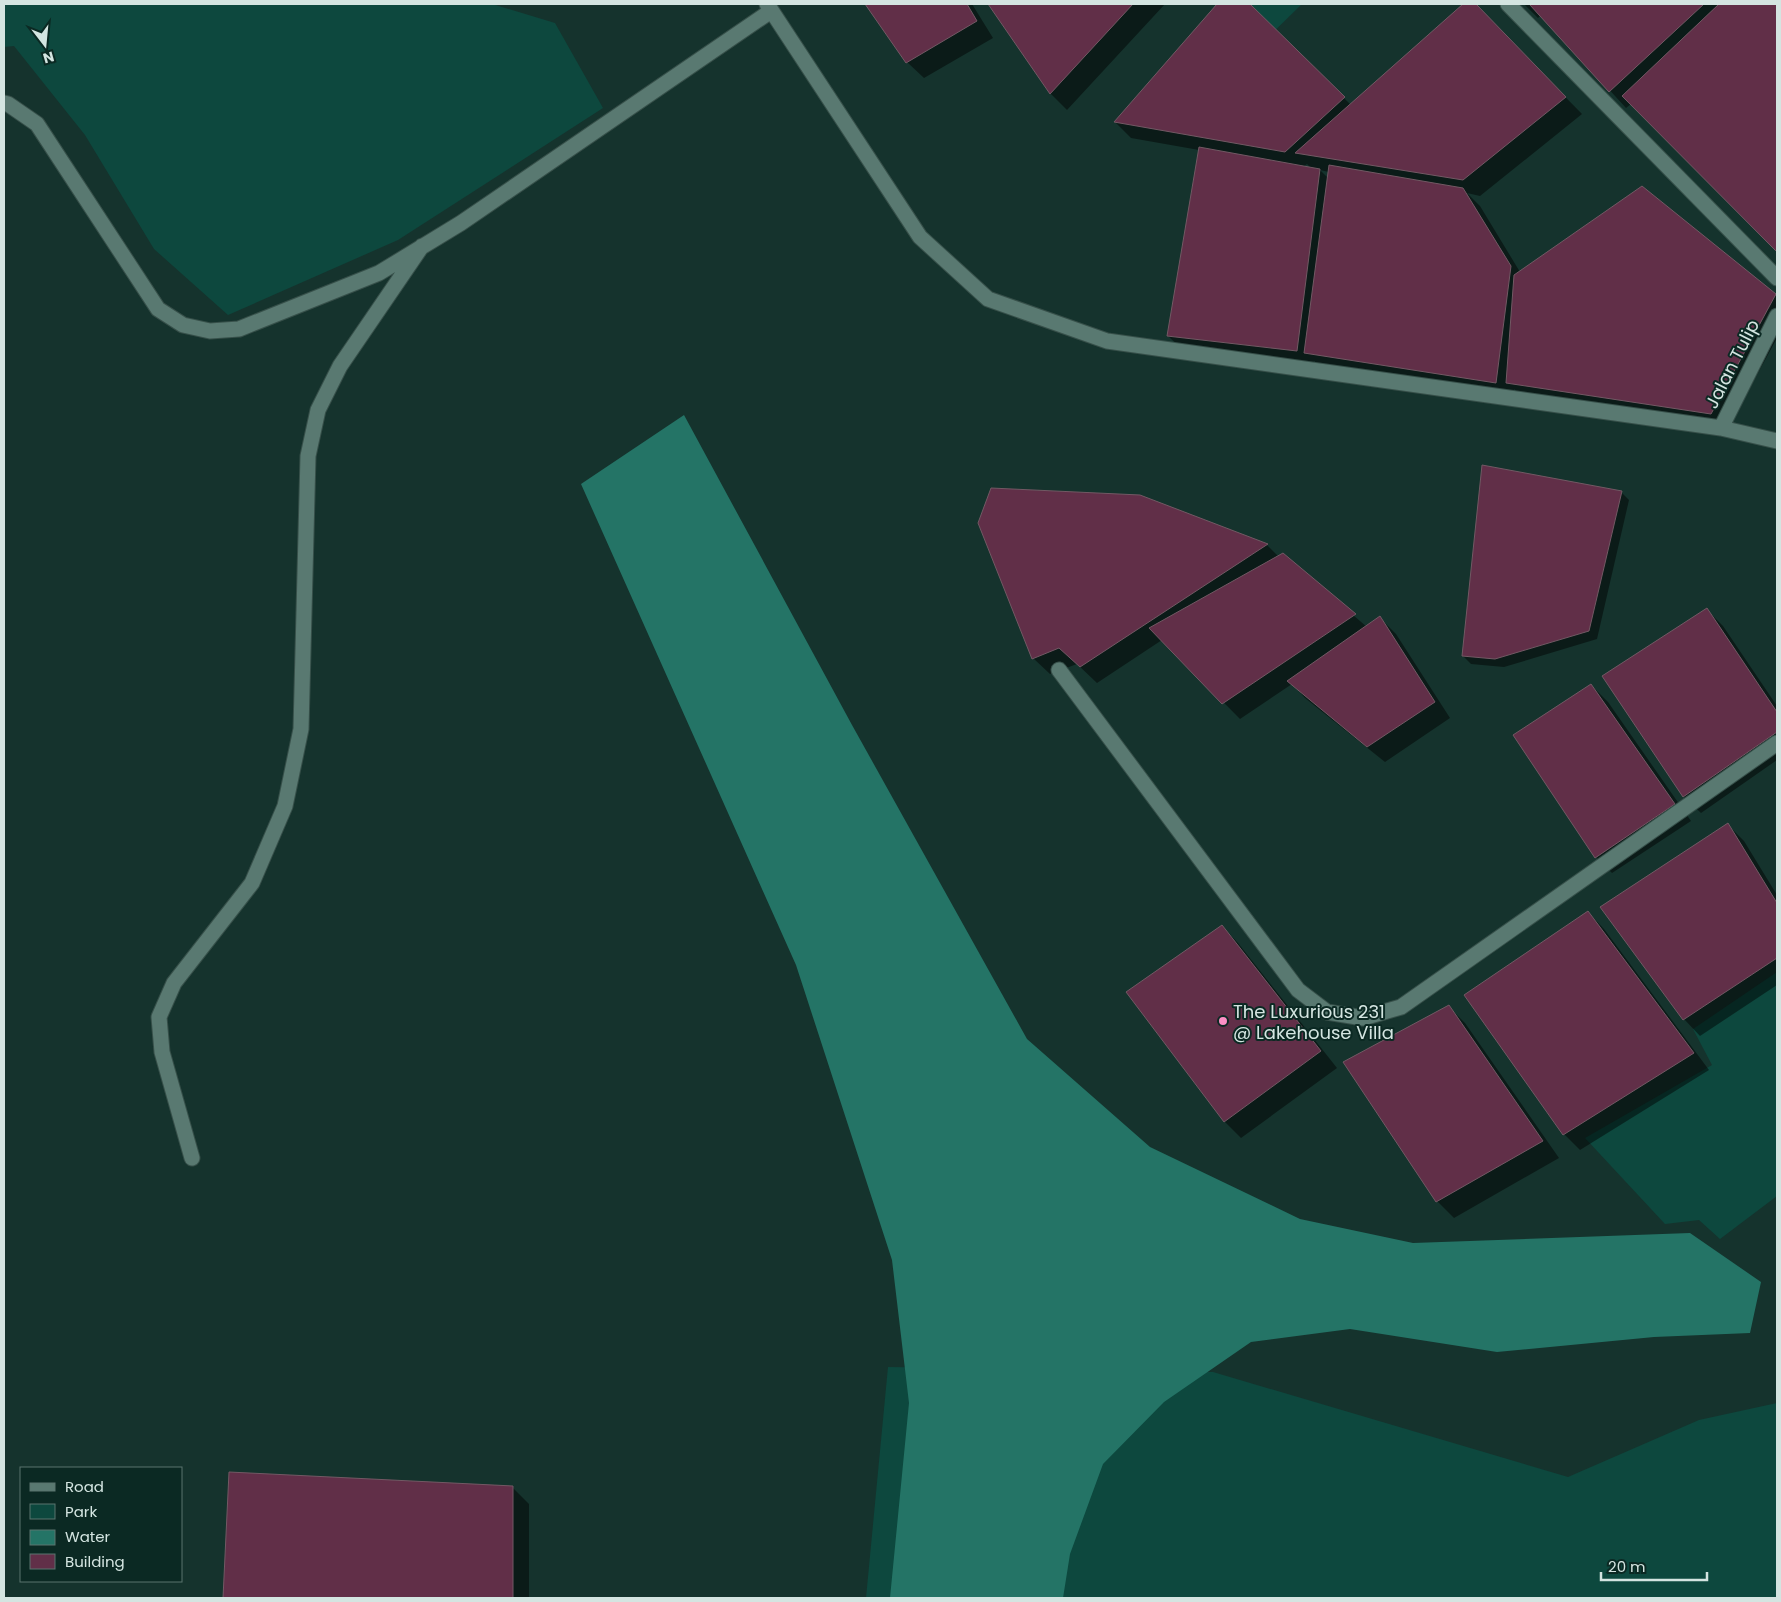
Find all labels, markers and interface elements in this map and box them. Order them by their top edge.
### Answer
north arrow [20,20,70,70]
text: N [41,46,56,69]
street label: Jalan Tulip [1699,315,1765,413]
place label: The Luxurious 231 @ Lakehouse Villa [1233,999,1394,1045]
marker: The Luxurious 231 @ Lakehouse Villa [1217,1015,1229,1027]
legend [20,1467,182,1582]
text: Road [65,1476,104,1497]
text: Park [65,1501,97,1522]
text: Water [65,1526,111,1547]
scale bar [1601,1550,1707,1582]
text: Building [65,1551,125,1572]
text: 20 m [1608,1556,1646,1577]

